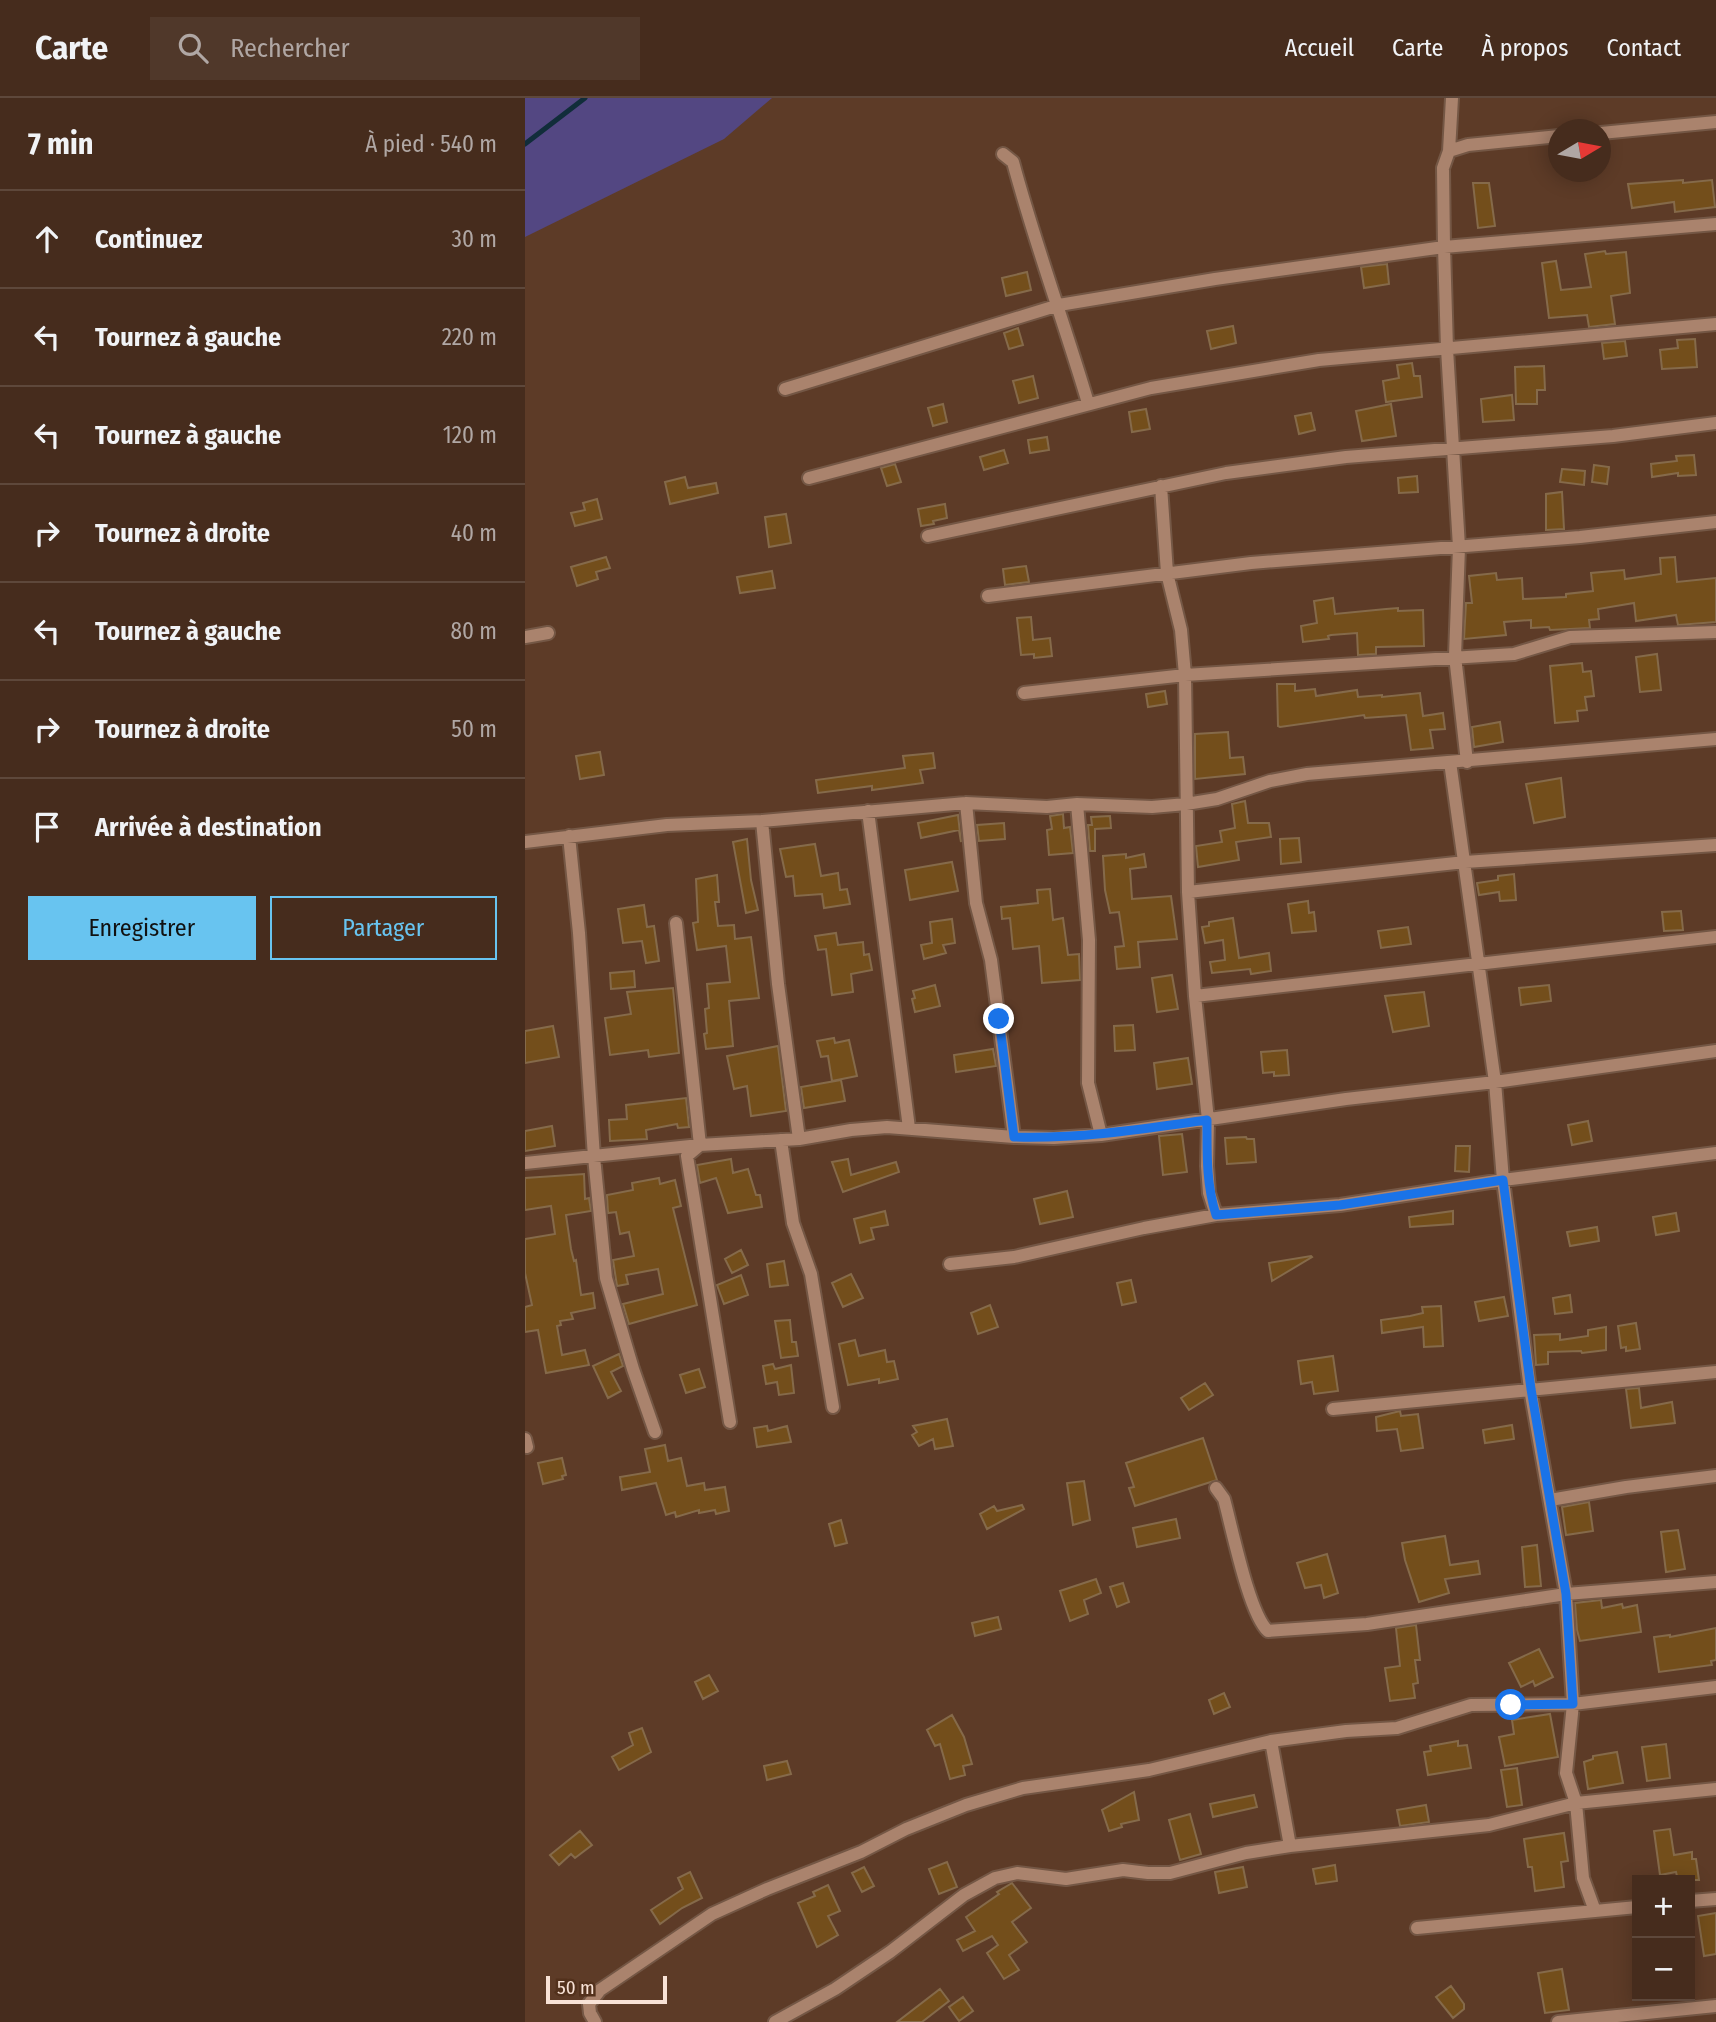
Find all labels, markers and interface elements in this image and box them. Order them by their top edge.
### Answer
search box [150,17,640,80]
text: Carte [35,28,108,68]
icon: search [174,29,212,67]
text: Rechercher [230,33,350,64]
text: Accueil [1285,34,1354,62]
text: Carte [1392,34,1443,62]
text: À propos [1481,34,1568,62]
text: Contact [1606,34,1681,62]
north arrow [1548,119,1611,182]
text: 7 min [28,126,93,162]
text: À pied · 540 m [365,130,497,158]
icon: ahead [28,220,66,258]
text: Continuez [95,224,202,255]
text: 30 m [452,225,497,253]
icon: left [28,318,66,356]
text: Tournez à gauche [95,322,281,353]
text: 220 m [442,323,497,351]
icon: left [28,416,66,454]
text: Tournez à gauche [95,420,281,451]
text: 120 m [443,421,497,449]
icon: right [28,514,66,552]
text: Tournez à droite [95,518,270,549]
text: 40 m [451,519,497,547]
icon: left [28,612,66,650]
text: Tournez à gauche [95,616,281,647]
text: 80 m [450,617,497,645]
icon: right [28,710,66,748]
text: Tournez à droite [95,714,270,745]
text: 50 m [451,715,497,743]
icon: arrive [28,808,66,846]
text: Arrivée à destination [95,812,322,843]
button: Enregistrer [28,896,256,960]
button: Partager [270,896,497,960]
route end [983,1003,1014,1034]
route start [1495,1689,1526,1720]
map controls [1632,1875,1695,2001]
button: + [1632,1875,1695,1938]
button: − [1632,1938,1695,2001]
scale bar [546,1973,667,2005]
text: 50 m [557,1976,595,1999]

